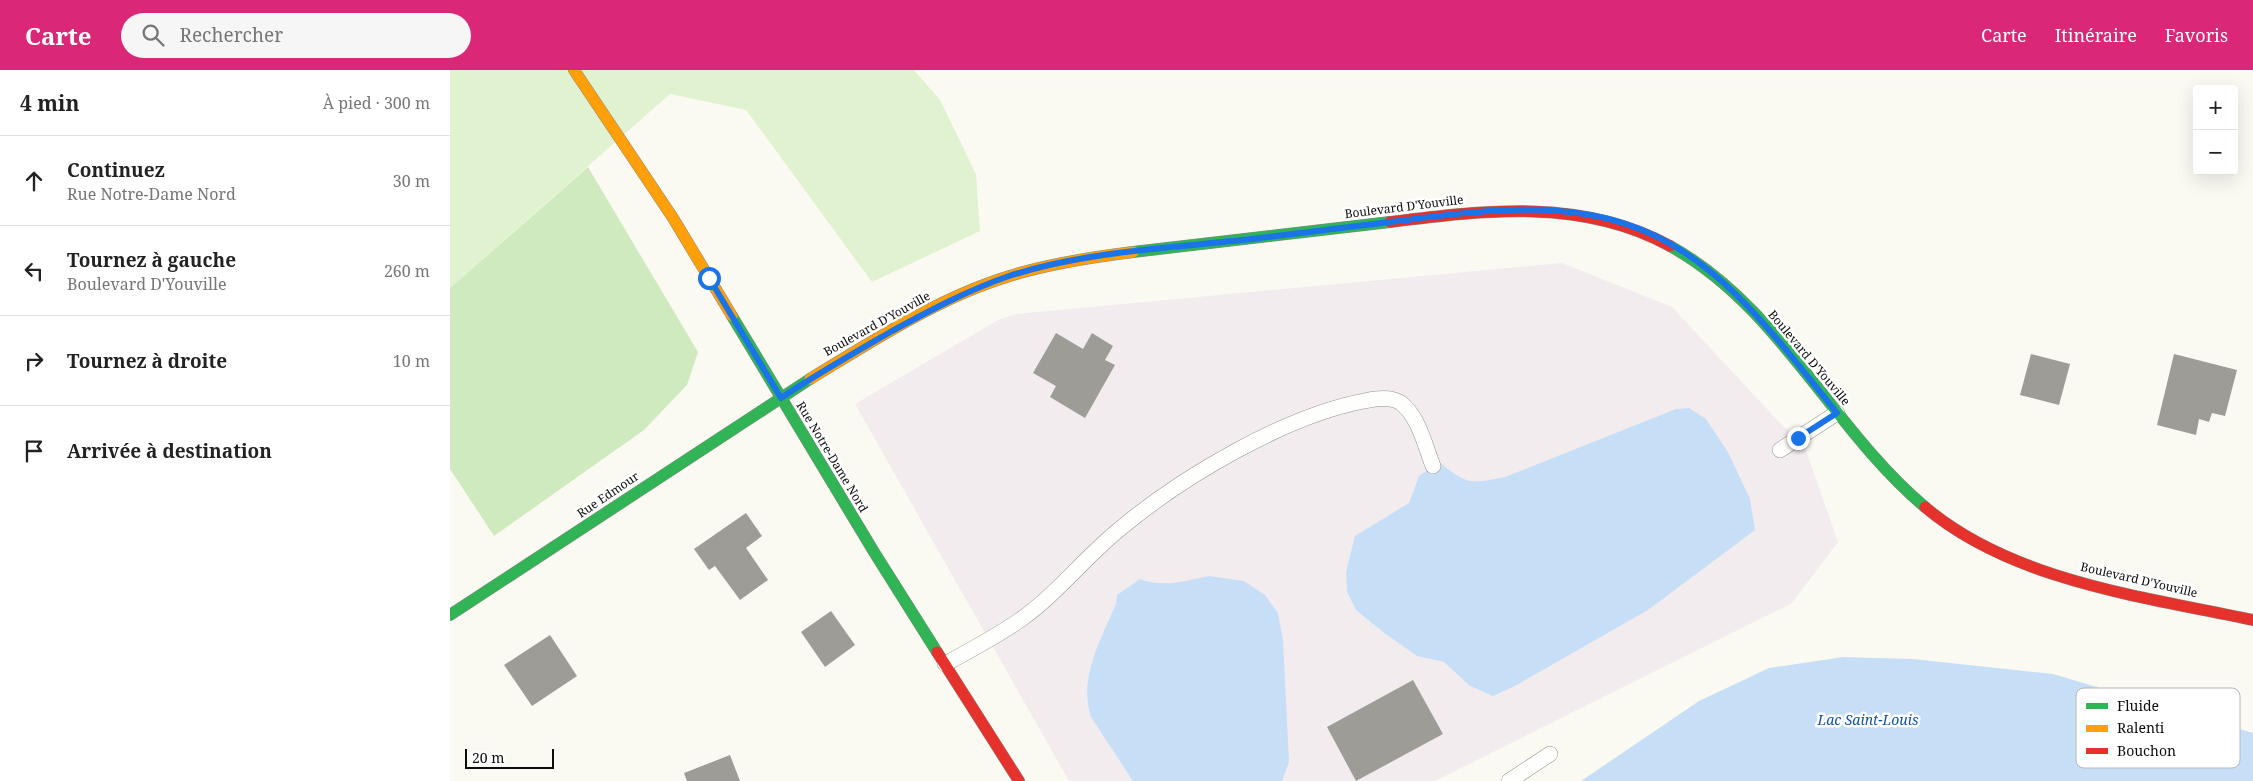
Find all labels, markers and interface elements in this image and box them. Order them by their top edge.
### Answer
search box [121,13,471,58]
text: Carte [25,19,91,52]
icon: search [139,21,167,49]
text: Rechercher [179,22,283,48]
text: Carte [1981,23,2027,47]
text: Itinéraire [2055,23,2137,47]
text: Favoris [2165,23,2228,47]
map controls [2193,85,2238,175]
button: + [2193,85,2238,130]
text: 4 min [20,89,79,117]
text: À pied · 300 m [323,92,430,114]
button: − [2193,130,2238,175]
text: Continuez [67,157,165,183]
icon: ahead [20,167,48,195]
text: 30 m [393,170,430,192]
text: Rue Notre-Dame Nord [67,183,236,205]
street label: Boulevard D'Youville [1344,191,1464,222]
text: Tournez à gauche [67,247,236,273]
icon: left [20,257,48,285]
text: 260 m [384,260,430,282]
route start [698,267,721,290]
text: Boulevard D'Youville [67,273,226,295]
street label: Boulevard D'Youville [820,287,933,360]
street label: Boulevard D'Youville [1764,306,1854,409]
icon: right [20,347,48,375]
text: Tournez à droite [67,348,227,374]
text: 10 m [393,350,430,372]
street label: Rue Notre-Dame Nord [793,398,873,516]
route end [1787,427,1810,450]
icon: arrive [20,437,48,465]
text: Arrivée à destination [67,438,272,464]
street label: Rue Edmour [573,467,642,522]
street label: Boulevard D'Youville [2079,558,2199,601]
legend [2076,688,2240,768]
text: Fluide [2117,696,2159,715]
water label: Lac Saint-Louis [1816,710,1919,729]
text: Ralenti [2117,718,2165,737]
text: Bouchon [2117,741,2176,760]
scale bar [465,746,554,769]
text: 20 m [472,748,505,767]

